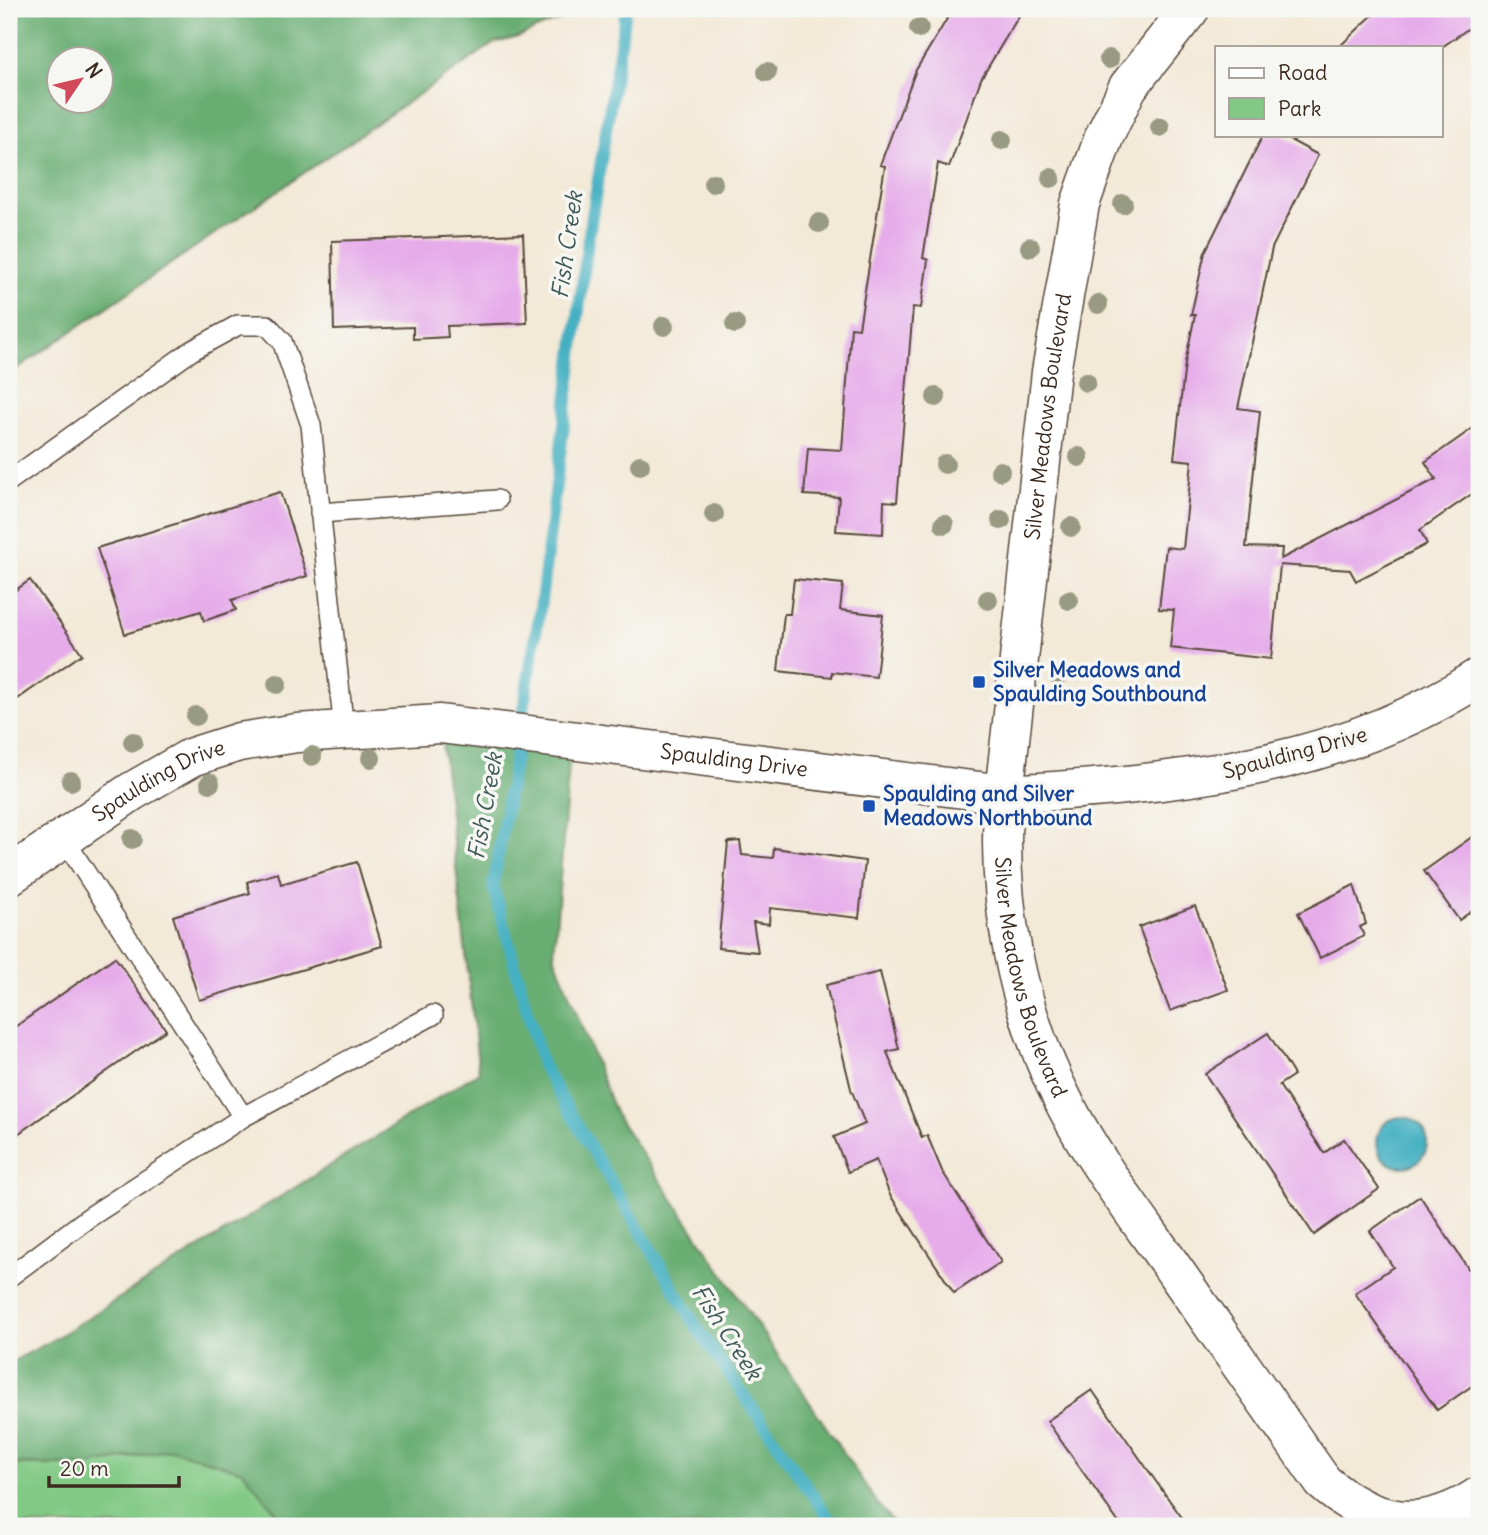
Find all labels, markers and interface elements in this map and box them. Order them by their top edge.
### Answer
north arrow [46,46,116,116]
legend [1215,46,1442,136]
text: N [80,58,108,83]
text: Road [1278,59,1327,86]
text: Park [1278,95,1321,122]
water label: Fish Creek [545,188,589,300]
street label: Silver Meadows Boulevard [1018,291,1077,541]
place label: Silver Meadows and Spaulding Southbound [993,656,1207,707]
marker: Silver Meadows and Spaulding Southbound [971,674,987,690]
street label: Spaulding Drive [1220,720,1370,785]
street label: Spaulding Drive [87,733,228,828]
street label: Spaulding Drive [659,737,809,783]
water label: Fish Creek [461,749,508,861]
place label: Spaulding and Silver Meadows Northbound [883,780,1093,831]
marker: Spaulding and Silver Meadows Northbound [861,798,877,814]
street label: Silver Meadows Boulevard [989,856,1074,1102]
water label: Fish Creek [686,1279,770,1386]
scale bar [49,1444,178,1488]
text: 20 m [60,1455,109,1482]

